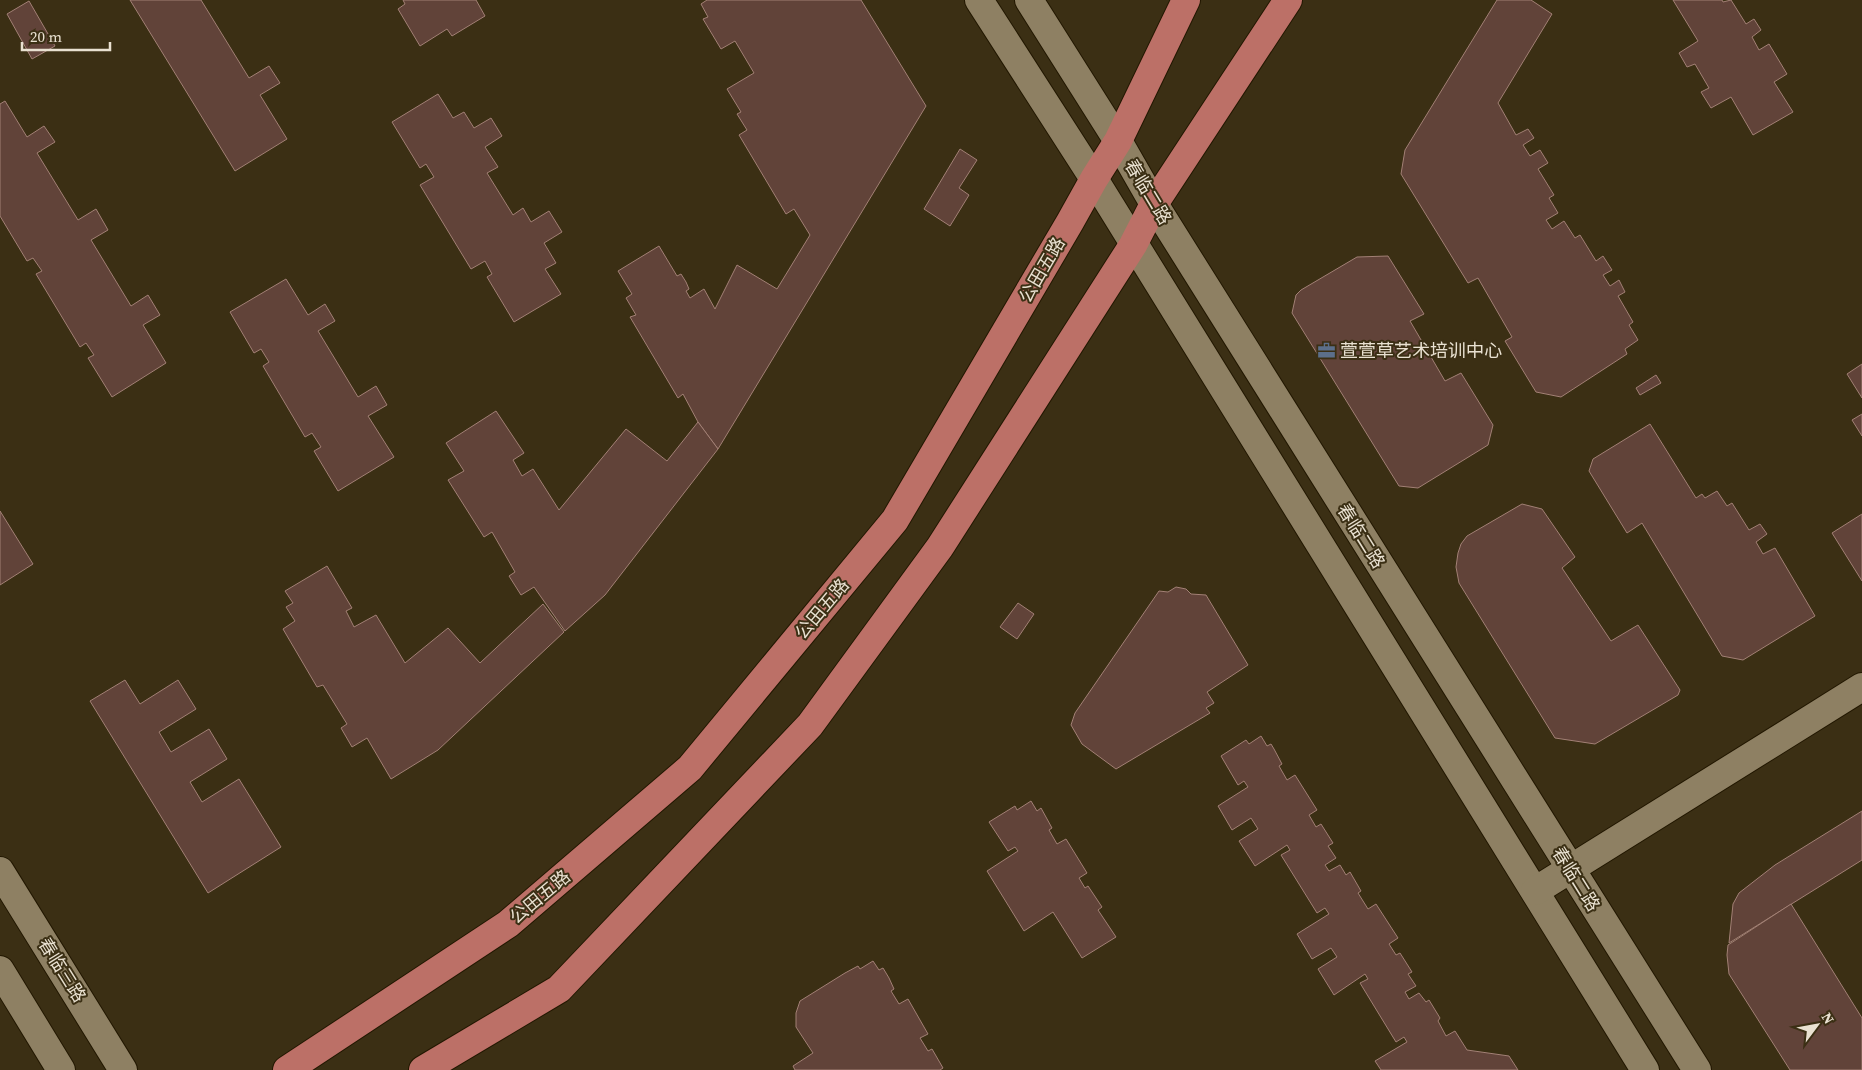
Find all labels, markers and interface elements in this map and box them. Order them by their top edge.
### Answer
scale bar [22,20,110,52]
text: 20 m [30,26,62,47]
street label: 春临二路 [1119,154,1178,229]
street label: 公田五路 [1013,232,1070,307]
place label: 萱萱草艺术培训中心 [1340,338,1502,363]
office icon: 萱萱草艺术培训中心 [1316,341,1336,361]
street label: 春临二路 [1332,499,1391,573]
street label: 公田五路 [789,573,854,644]
street label: 春临二路 [1547,842,1606,916]
street label: 公田五路 [504,864,575,929]
street label: 春临三路 [33,933,92,1007]
north arrow [1792,1000,1842,1050]
text: N [1817,1008,1839,1028]

